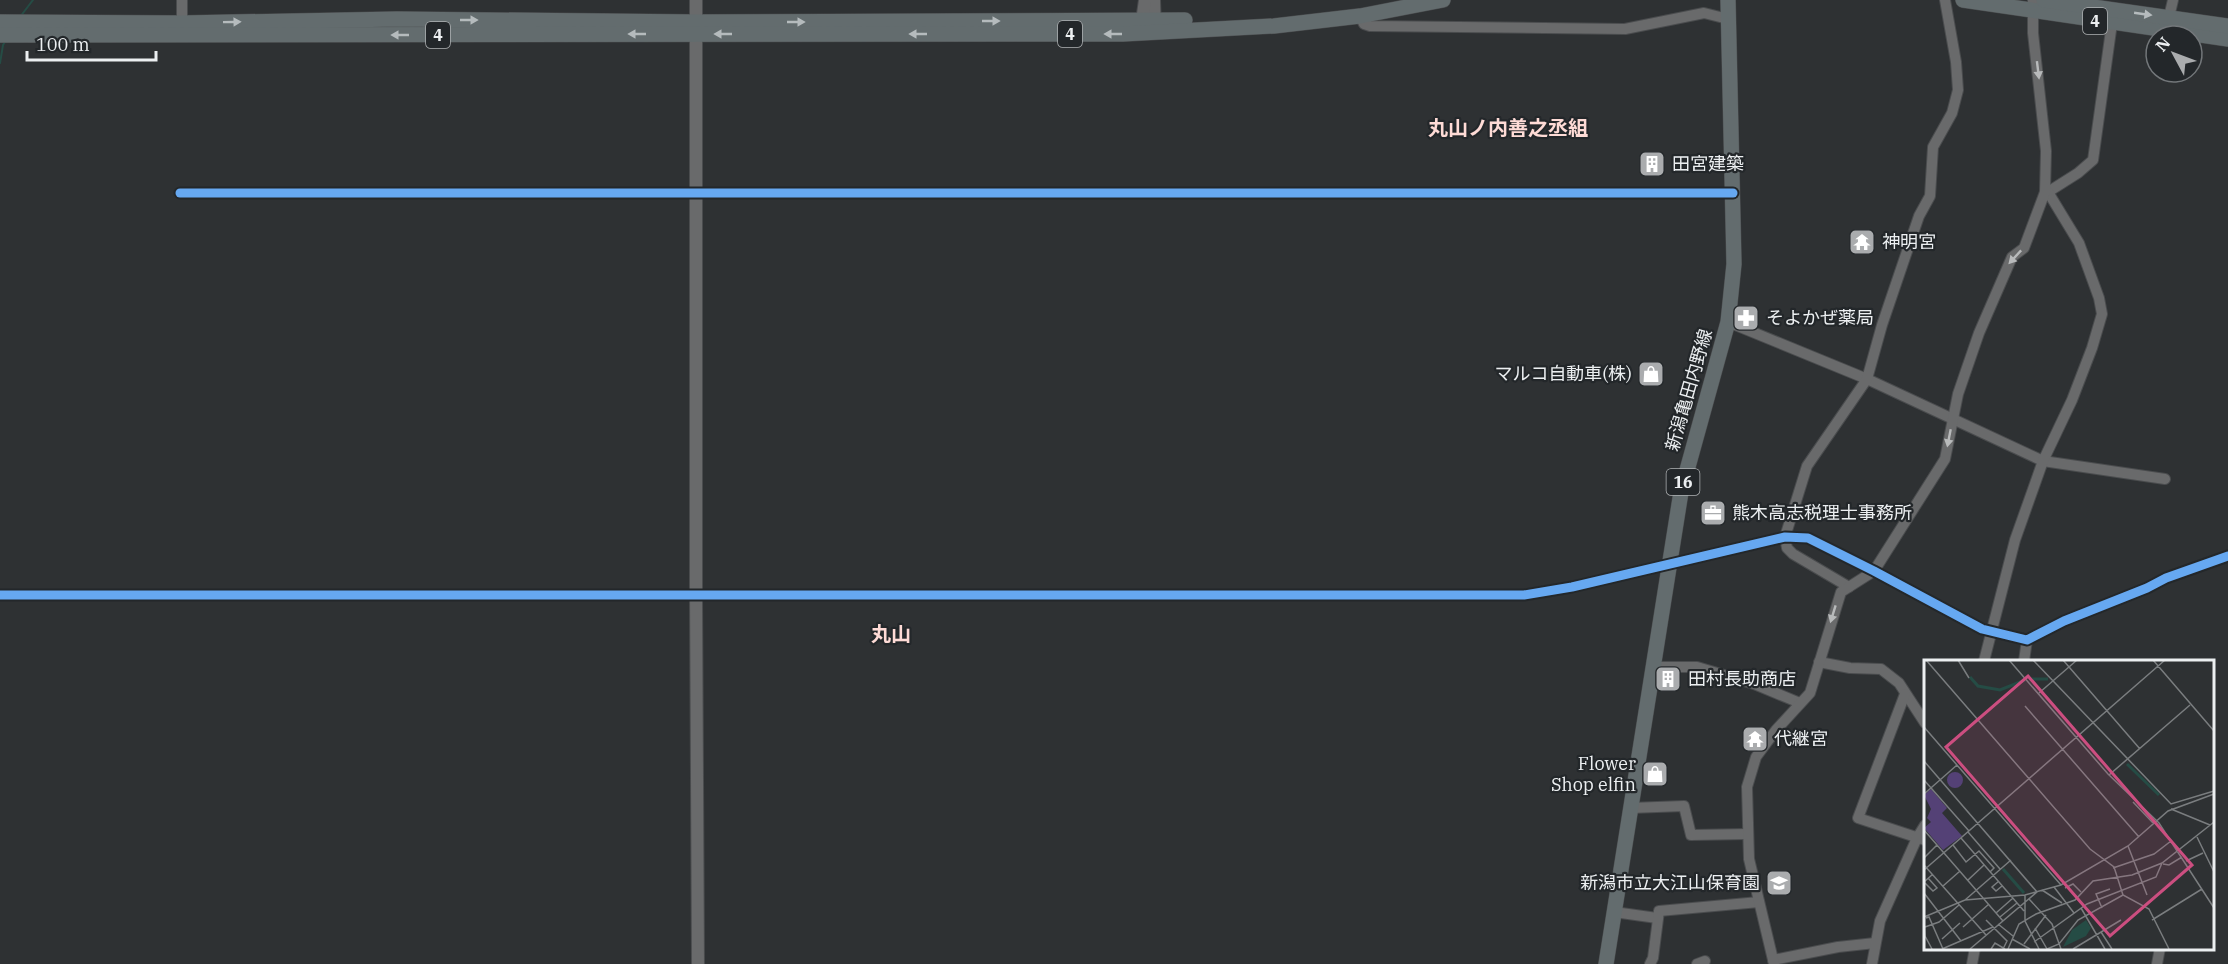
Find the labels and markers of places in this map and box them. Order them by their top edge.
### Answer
building icon: 田宮建築 [1637,149,1667,179]
place label: 田宮建築 [1672,152,1744,175]
temple icon: 神明宮 [1847,227,1877,257]
place label: 神明宮 [1882,230,1936,253]
pharmacy icon: そよかぜ薬局 [1731,303,1761,333]
place label: そよかぜ薬局 [1766,306,1874,329]
shop icon: マルコ自動車(株) [1636,359,1666,389]
place label: マルコ自動車(株) [1495,362,1632,385]
office icon: 熊木高志税理士事務所 [1698,498,1728,528]
place label: 熊木高志税理士事務所 [1732,501,1912,524]
building icon: 田村長助商店 [1653,664,1683,694]
place label: 田村長助商店 [1688,667,1796,690]
temple icon: 代継宮 [1740,724,1770,754]
place label: 代継宮 [1774,727,1828,750]
place label: Flower Shop elfin [1551,752,1636,796]
shop icon: Flower Shop elfin [1640,759,1670,789]
school or university icon: 新潟市立大江山保育園 [1764,868,1794,898]
place label: 新潟市立大江山保育園 [1580,871,1760,894]

